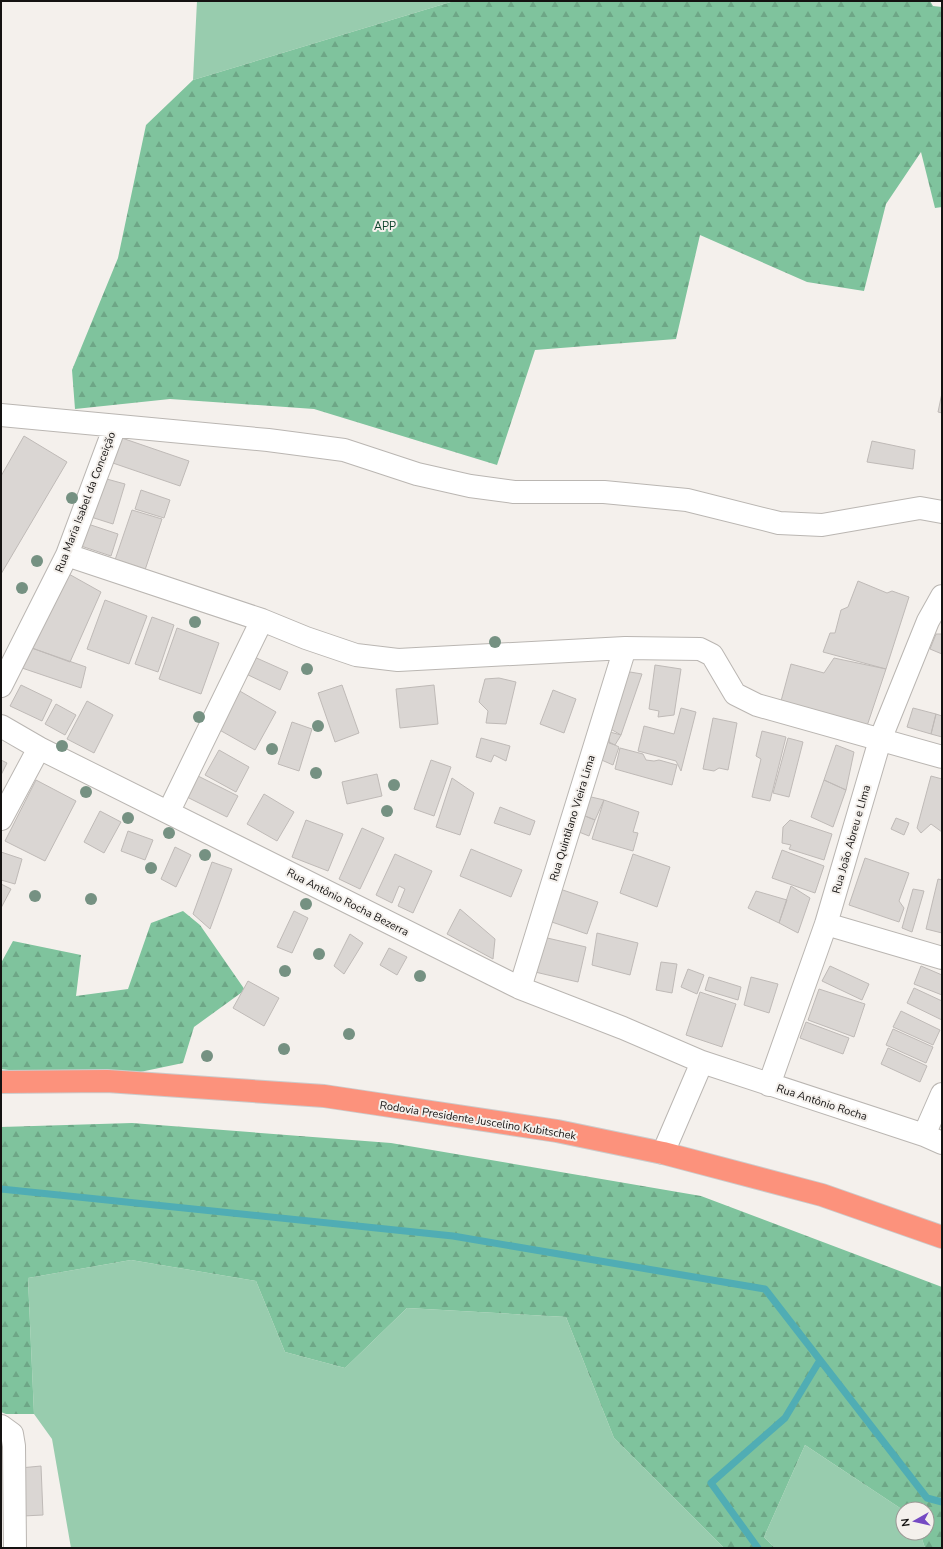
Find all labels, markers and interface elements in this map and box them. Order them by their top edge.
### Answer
park label: APP [374,219,396,234]
street label: Rua Maria Isabel da Conceição [52,430,119,575]
street label: Rua Quintilano Vieira Lima [546,753,599,883]
street label: Rua João Abreu e LIma [829,783,874,895]
street label: Rua Antônio Rocha Bezerra [284,865,412,940]
street label: Rua Antônio Rocha [775,1081,869,1124]
street label: Rodovia Presidente Juscelino Kubitschek [379,1098,578,1144]
north arrow [895,1501,935,1541]
text: N [898,1517,914,1527]

